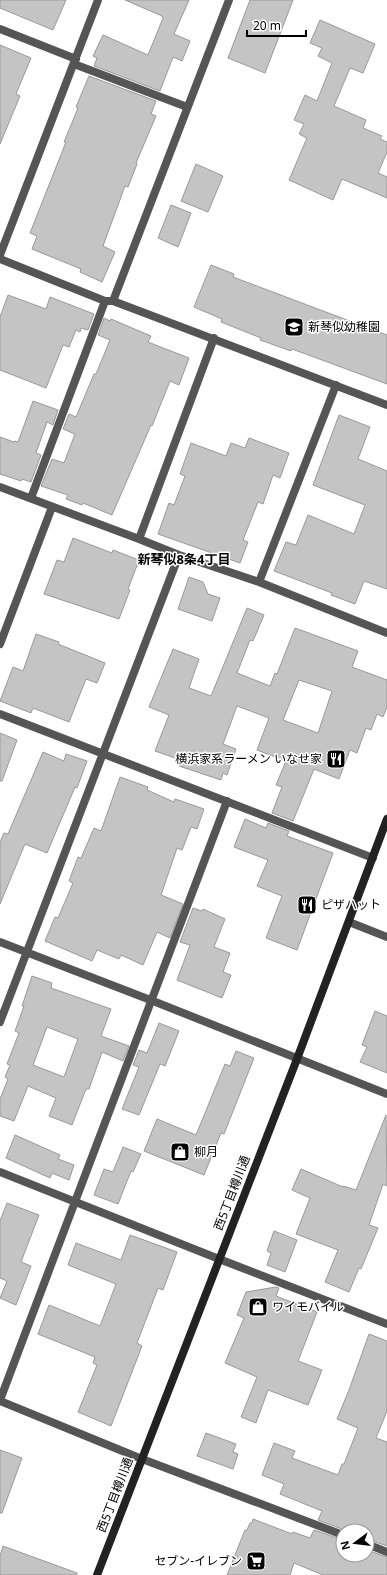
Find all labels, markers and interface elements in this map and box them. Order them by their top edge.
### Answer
scale bar [247,12,306,38]
text: 20 m [253,17,281,34]
school or university icon: 新琴似幼稚園 [283,316,305,338]
place label: 新琴似幼稚園 [308,318,380,335]
district label: 新琴似8条4丁目 [138,550,230,568]
restaurant icon: 横浜家系ラーメン いなせ家 [325,748,347,770]
place label: 横浜家系ラーメン いなせ家 [175,750,322,767]
restaurant icon: ピザハット [296,894,318,916]
place label: ピザハット [321,896,381,913]
shop icon: 柳月 [169,1141,191,1163]
place label: 柳月 [194,1143,218,1160]
street label: 西5丁目樽川通 [209,1153,254,1233]
shop icon: ワイモバイル [247,1296,269,1318]
place label: ワイモバイル [272,1298,344,1315]
street label: 西5丁目樽川通 [92,1455,137,1535]
north arrow [335,1523,375,1563]
text: N [336,1539,353,1552]
supermarket icon: セブン-イレブン [245,1550,267,1572]
place label: セブン-イレブン [154,1552,242,1569]

